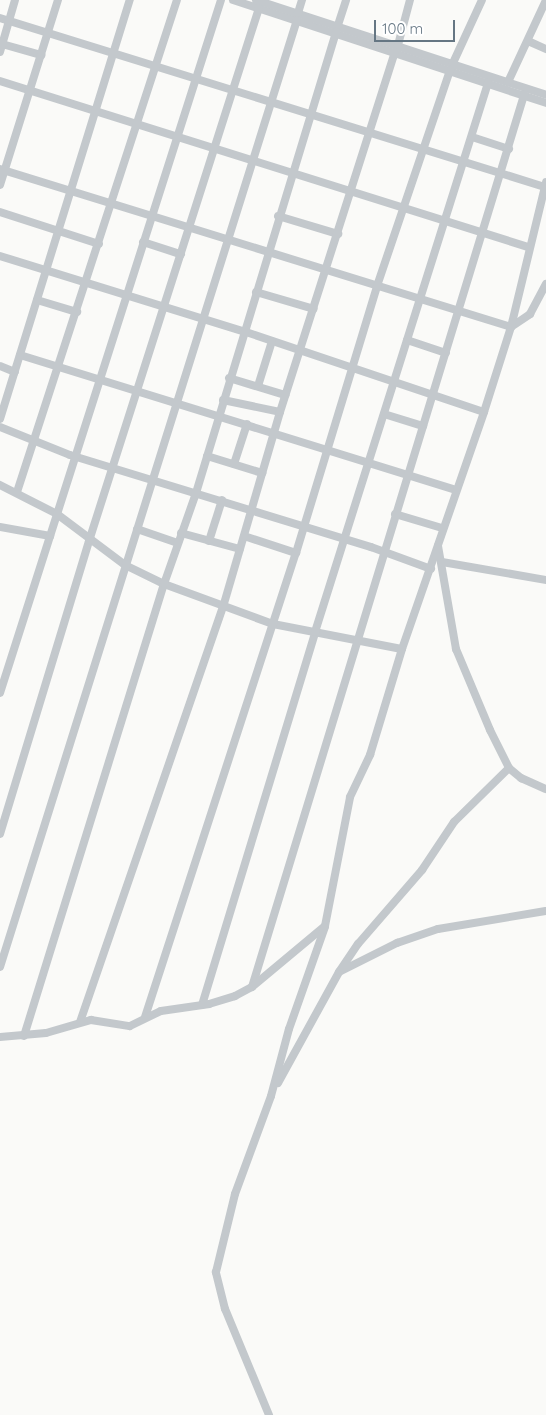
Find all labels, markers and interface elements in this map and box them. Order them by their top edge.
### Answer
scale bar [376,10,457,42]
text: 100 m [382,19,423,38]

